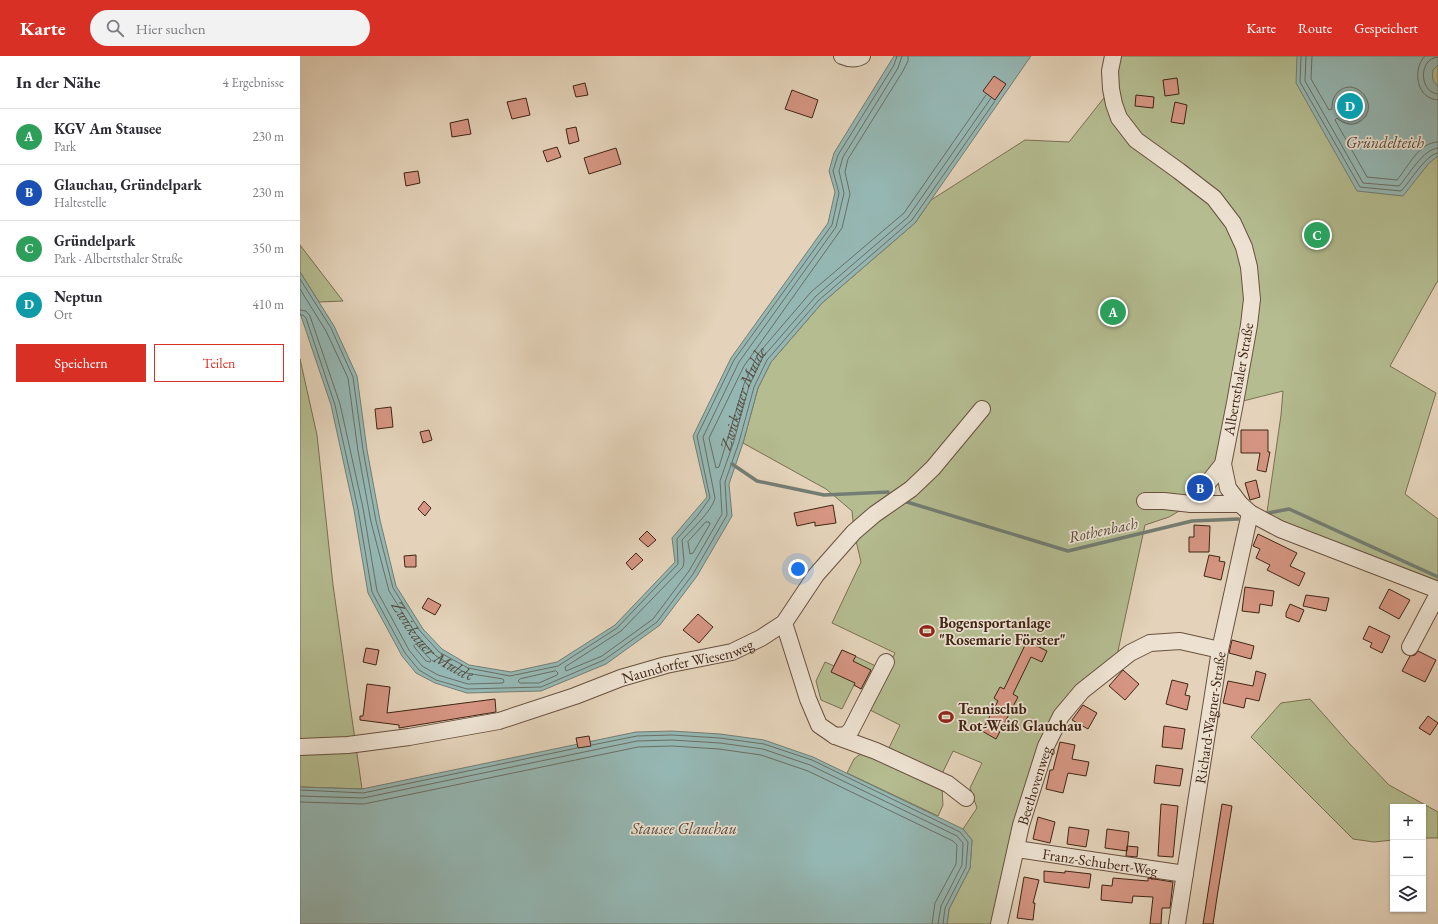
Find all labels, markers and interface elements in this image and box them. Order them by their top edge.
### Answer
search box [90,10,370,46]
text: Karte [20,16,66,41]
icon: search [104,17,126,39]
text: Hier suchen [136,19,206,38]
text: Karte [1246,19,1276,37]
text: Route [1298,19,1332,37]
text: Gespeichert [1354,19,1418,37]
text: In der Nähe [16,71,101,93]
text: 4 Ergebnisse [223,74,284,91]
pin: D [1337,91,1363,121]
text: KGV Am Stausee [54,119,161,138]
text: A [24,128,34,145]
text: 230 m [253,128,284,145]
water label: Gründelteich [1346,132,1424,153]
text: Park [54,138,76,155]
text: Glauchau, Gründelpark [54,175,202,194]
text: B [25,184,33,201]
text: 230 m [253,184,284,201]
text: Haltestelle [54,194,107,211]
pin: C [1304,220,1330,250]
text: Gründelpark [54,231,135,250]
text: C [24,240,34,257]
text: 350 m [253,240,284,257]
text: Park · Albertsthaler Straße [54,250,183,267]
text: Neptun [54,287,103,306]
text: D [24,296,34,313]
text: 410 m [253,296,284,313]
pin: A [1100,297,1126,327]
text: Ort [54,306,72,323]
street label: Albertsthaler Straße [1219,321,1257,438]
water label: Zwickauer Mulde [714,341,771,453]
button: Speichern [16,344,146,382]
button: Teilen [154,344,284,382]
pin: B [1187,473,1213,503]
water label: Rothenbach [1066,512,1140,548]
your location [788,559,808,579]
water label: Zwickauer Mulde [387,596,475,685]
place label: Bogensportanlage "Rosemarie Förster" [939,613,1066,649]
sports icon: Bogensportanlage "Rosemarie Förster" [918,622,936,640]
street label: Naundorfer Wiesenweg [619,634,757,687]
street label: Richard-Wagner-Straße [1190,650,1229,785]
place label: Tennisclub Rot-Weiß Glauchau [958,699,1083,735]
sports icon: Tennisclub Rot-Weiß Glauchau [937,708,955,726]
street label: Beethovenweg [1012,743,1055,827]
map controls [1390,804,1426,912]
button: + [1390,804,1426,840]
water label: Stausee Glauchau [630,818,737,839]
button: − [1390,840,1426,876]
street label: Franz-Schubert-Weg [1041,844,1159,879]
button: layers [1390,876,1426,912]

